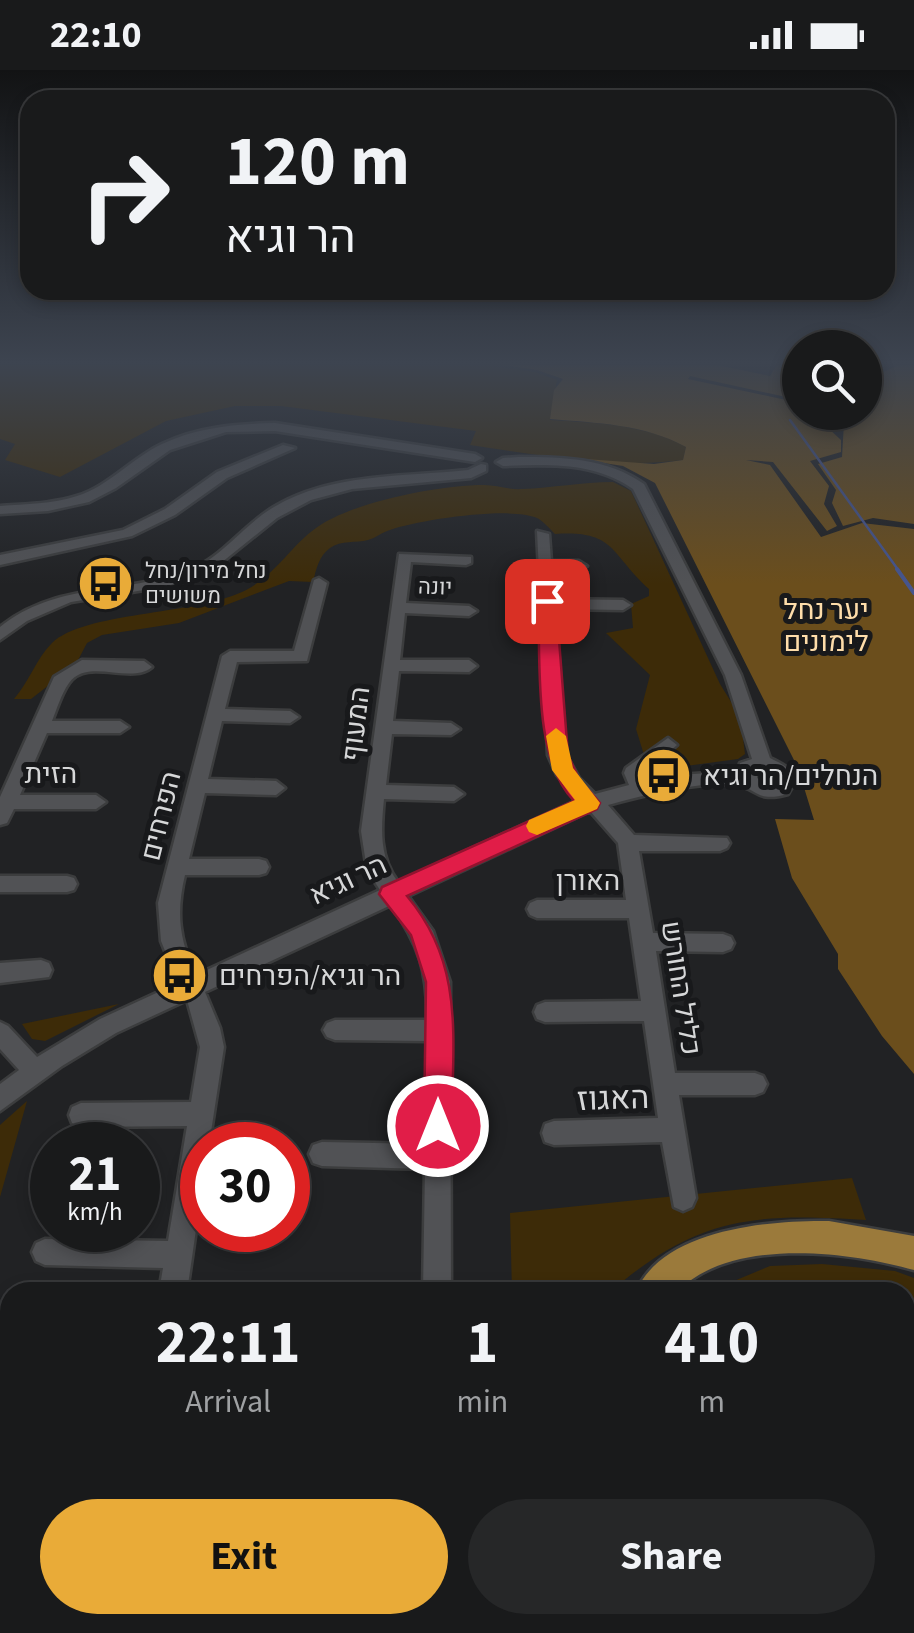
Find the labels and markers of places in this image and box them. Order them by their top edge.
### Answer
bus stop icon: נחל מירון/נחל משושים [76,554,136,614]
place label: נחל מירון/נחל משושים [145,555,267,612]
pin [505,559,590,644]
bus stop icon: הנחלים/הר וגיא [634,746,694,806]
place label: הנחלים/הר וגיא [703,756,878,796]
bus stop icon: הר וגיא/הפרחים [150,946,210,1006]
place label: הר וגיא/הפרחים [219,956,401,996]

